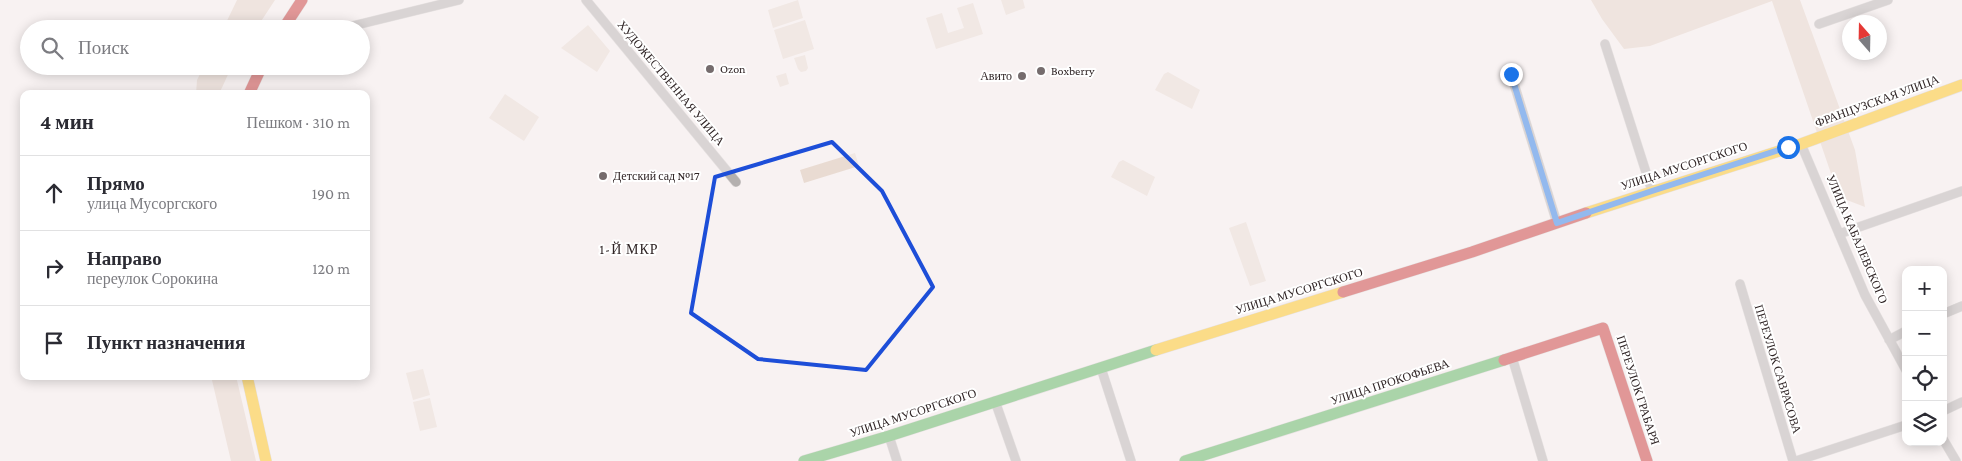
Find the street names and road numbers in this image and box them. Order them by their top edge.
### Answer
street label: ХУДОЖЕСТВЕННАЯ УЛИЦА [615,18,728,149]
street label: ФРАНЦУЗСКАЯ УЛИЦА [1813,72,1941,130]
street label: УЛИЦА МУСОРГСКОГО [1619,139,1749,193]
street label: УЛИЦА КАБАЛЕВСКОГО [1823,172,1891,306]
street label: УЛИЦА МУСОРГСКОГО [1234,265,1365,317]
street label: ПЕРЕУЛОК САВРАСОВА [1752,303,1804,435]
street label: ПЕРЕУЛОК ГРАБАРЯ [1614,334,1662,446]
street label: УЛИЦА ПРОКОФЬЕВА [1329,356,1451,408]
street label: УЛИЦА МУСОРГСКОГО [848,386,978,440]

